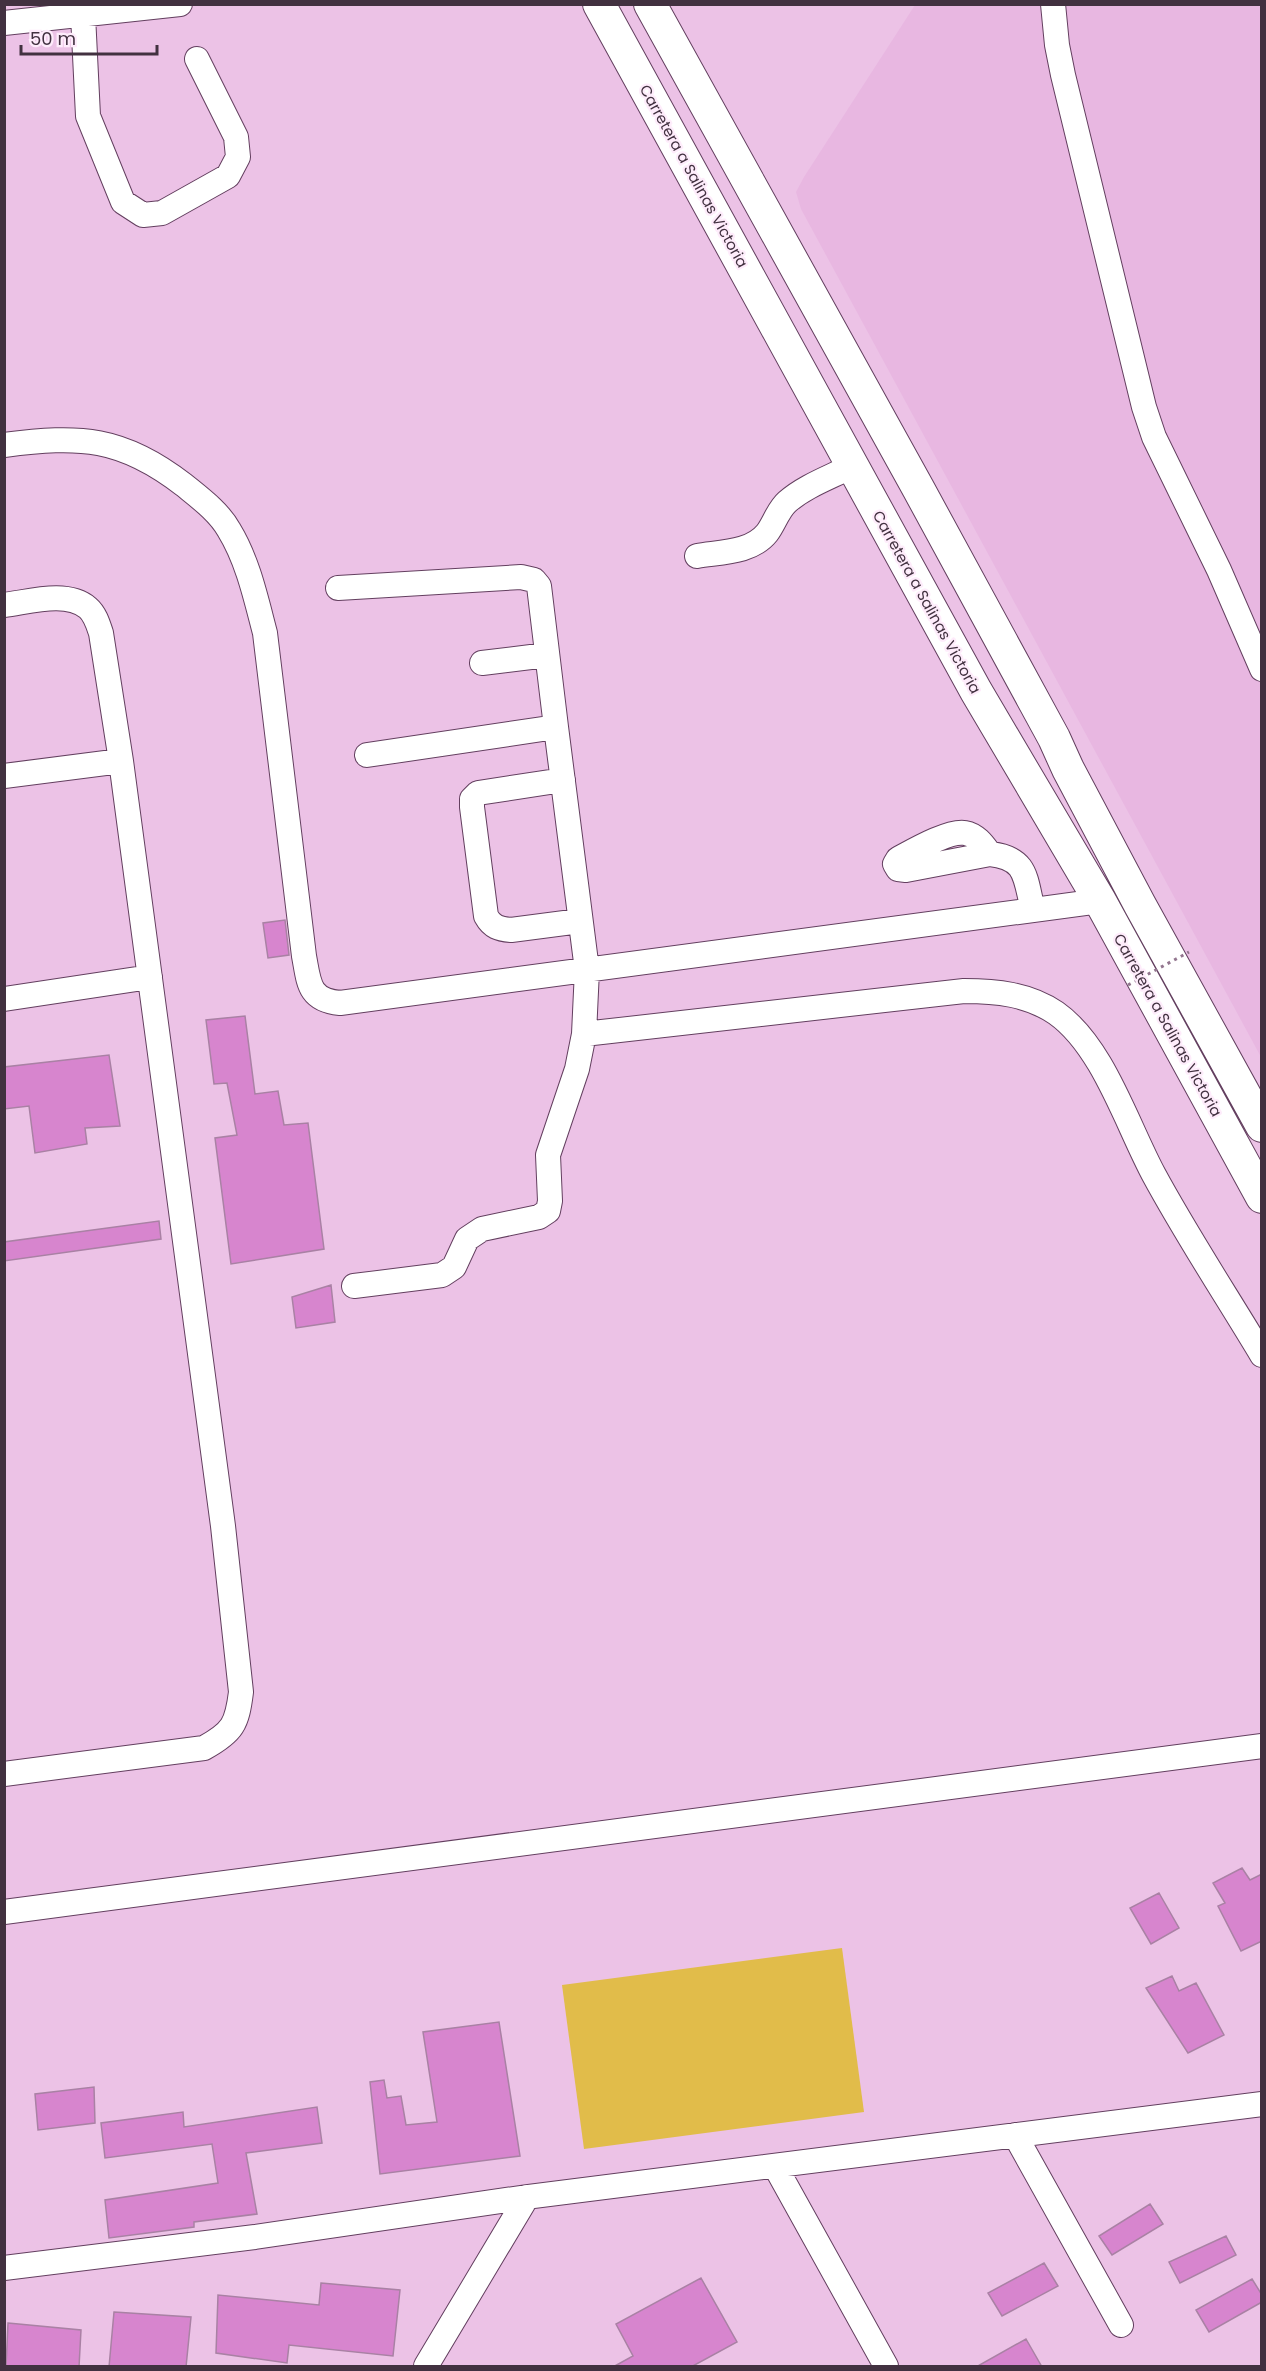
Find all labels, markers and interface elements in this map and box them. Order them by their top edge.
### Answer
scale bar [21,18,158,56]
text: 50 m [30,26,76,51]
street label: Carretera a Salinas Victoria [635,81,753,271]
street label: Carretera a Salinas Victoria [868,507,986,697]
street label: Carretera a Salinas Victoria [1109,930,1227,1120]

